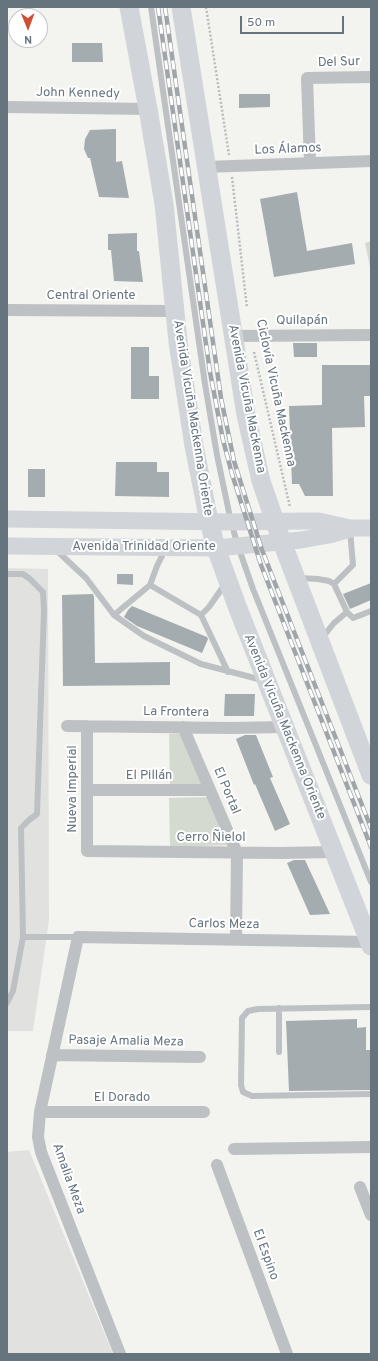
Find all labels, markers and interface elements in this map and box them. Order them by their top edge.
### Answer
north arrow [8,8,48,48]
scale bar [242,8,346,34]
text: 50 m [247,15,275,31]
text: N [24,32,32,46]
street label: Del Sur [318,54,360,72]
street label: John Kennedy [36,85,120,103]
street label: Los Álamos [254,141,322,159]
street label: Central Oriente [46,288,136,304]
street label: Quilapán [276,313,328,329]
street label: Ciclovía Vicuña Mackenna [252,318,298,468]
street label: Avenida Vicuña Mackenna Oriente [169,319,215,517]
street label: Avenida Vicuña Mackenna [224,323,268,475]
street label: Avenida Trinidad Oriente [72,539,216,555]
street label: Avenida Vicuña Mackenna Oriente [240,632,328,822]
street label: La Frontera [143,705,209,721]
street label: Nueva Imperial [65,745,81,833]
street label: El Portal [209,765,243,817]
street label: El Pillán [126,768,172,784]
street label: Cerro Ñielol [176,830,246,846]
street label: Carlos Meza [188,917,260,933]
street label: Pasaje Amalia Meza [68,1033,184,1051]
street label: El Dorado [94,1090,150,1106]
street label: Amalia Meza [48,1142,88,1216]
street label: El Espino [249,1227,281,1283]

